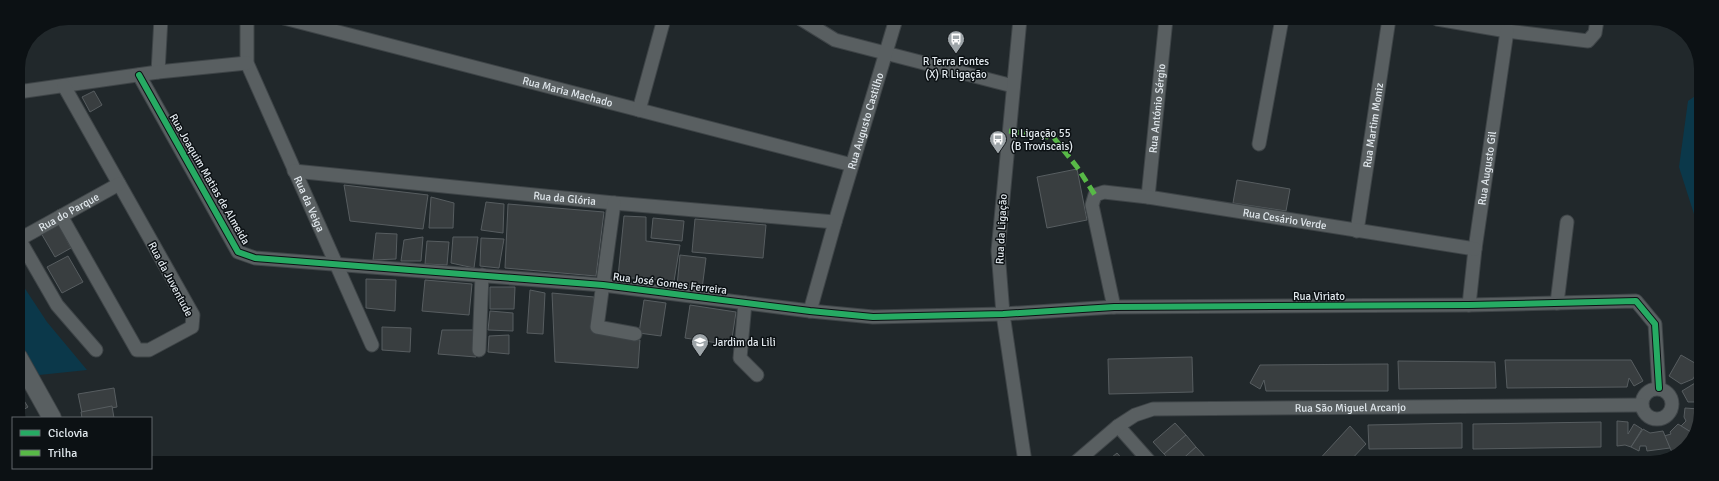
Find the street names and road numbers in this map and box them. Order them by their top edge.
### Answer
street label: Rua António Sérgio [1146,63,1168,154]
street label: Rua Augusto Castilho [845,71,887,171]
street label: Rua Maria Machado [521,74,614,110]
street label: Rua Martim Moniz [1361,82,1386,169]
street label: Rua Joaquim Matias de Almeida [167,112,253,247]
street label: Rua Augusto Gil [1475,130,1499,206]
street label: Rua da Veiga [291,174,327,234]
street label: Rua da Glória [533,189,597,208]
street label: Rua do Parque [36,190,102,234]
street label: Rua da Ligação [993,193,1010,265]
street label: Rua Cesário Verde [1242,206,1328,232]
street label: Rua da Juventude [145,240,196,319]
street label: Rua José Gomes Ferreira [612,270,728,297]
street label: Rua Viriato [1293,290,1345,303]
street label: Rua São Miguel Arcanjo [1295,401,1406,415]

